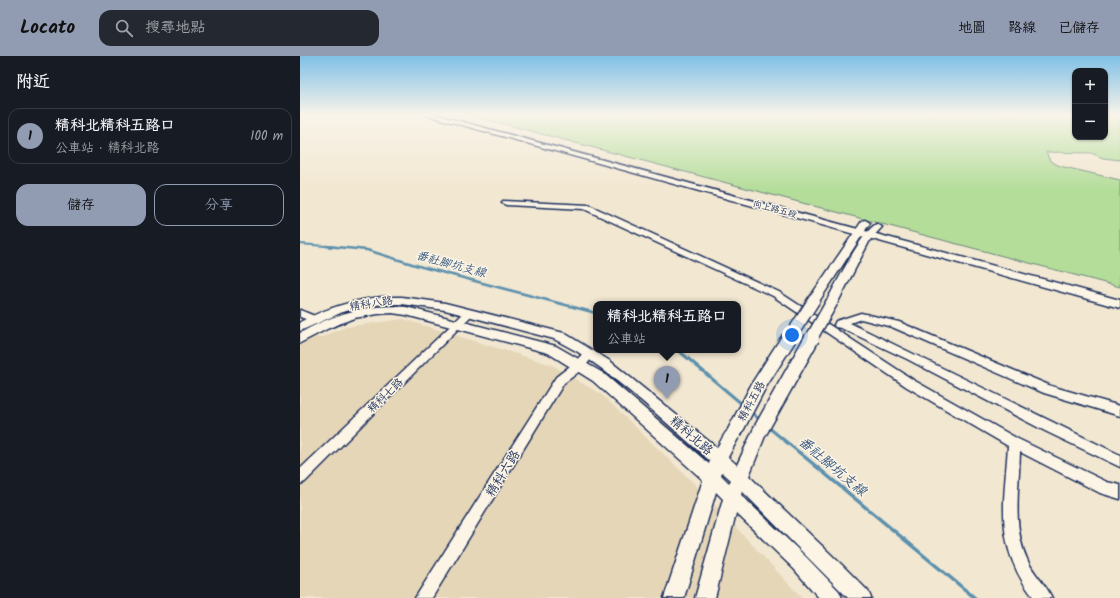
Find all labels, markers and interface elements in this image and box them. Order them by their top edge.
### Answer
search box [99,10,379,46]
text: Locato [20,13,75,43]
text: 搜尋地點 [145,16,205,40]
icon: search [113,17,135,39]
text: 地圖 [958,17,986,39]
text: 路線 [1008,17,1036,39]
text: 已儲存 [1058,17,1100,39]
map controls [1072,68,1108,140]
button: + [1072,68,1108,104]
text: 附近 [16,69,50,96]
button: − [1072,104,1108,140]
text: 精科北精科五路口 [55,114,175,138]
text: 1 [28,126,32,147]
text: 100 m [250,126,283,147]
text: 公車站 · 精科北路 [55,138,160,159]
button: 儲存 [16,184,146,226]
button: 分享 [154,184,284,226]
street label: 向上路五段 [751,196,799,223]
water label: 番社腳坑支線 [414,246,489,283]
street label: 精科八路 [348,292,394,316]
popup [593,301,741,353]
text: 精科北精科五路口 [607,305,727,329]
your location [782,325,802,345]
text: 公車站 [607,329,646,350]
pin: 1 [654,366,680,399]
street label: 精科七路 [364,374,408,417]
street label: 精科五路 [733,378,770,425]
street label: 精科北路 [664,411,718,461]
water label: 番社腳坑支線 [793,431,872,503]
street label: 精科六路 [481,446,526,501]

